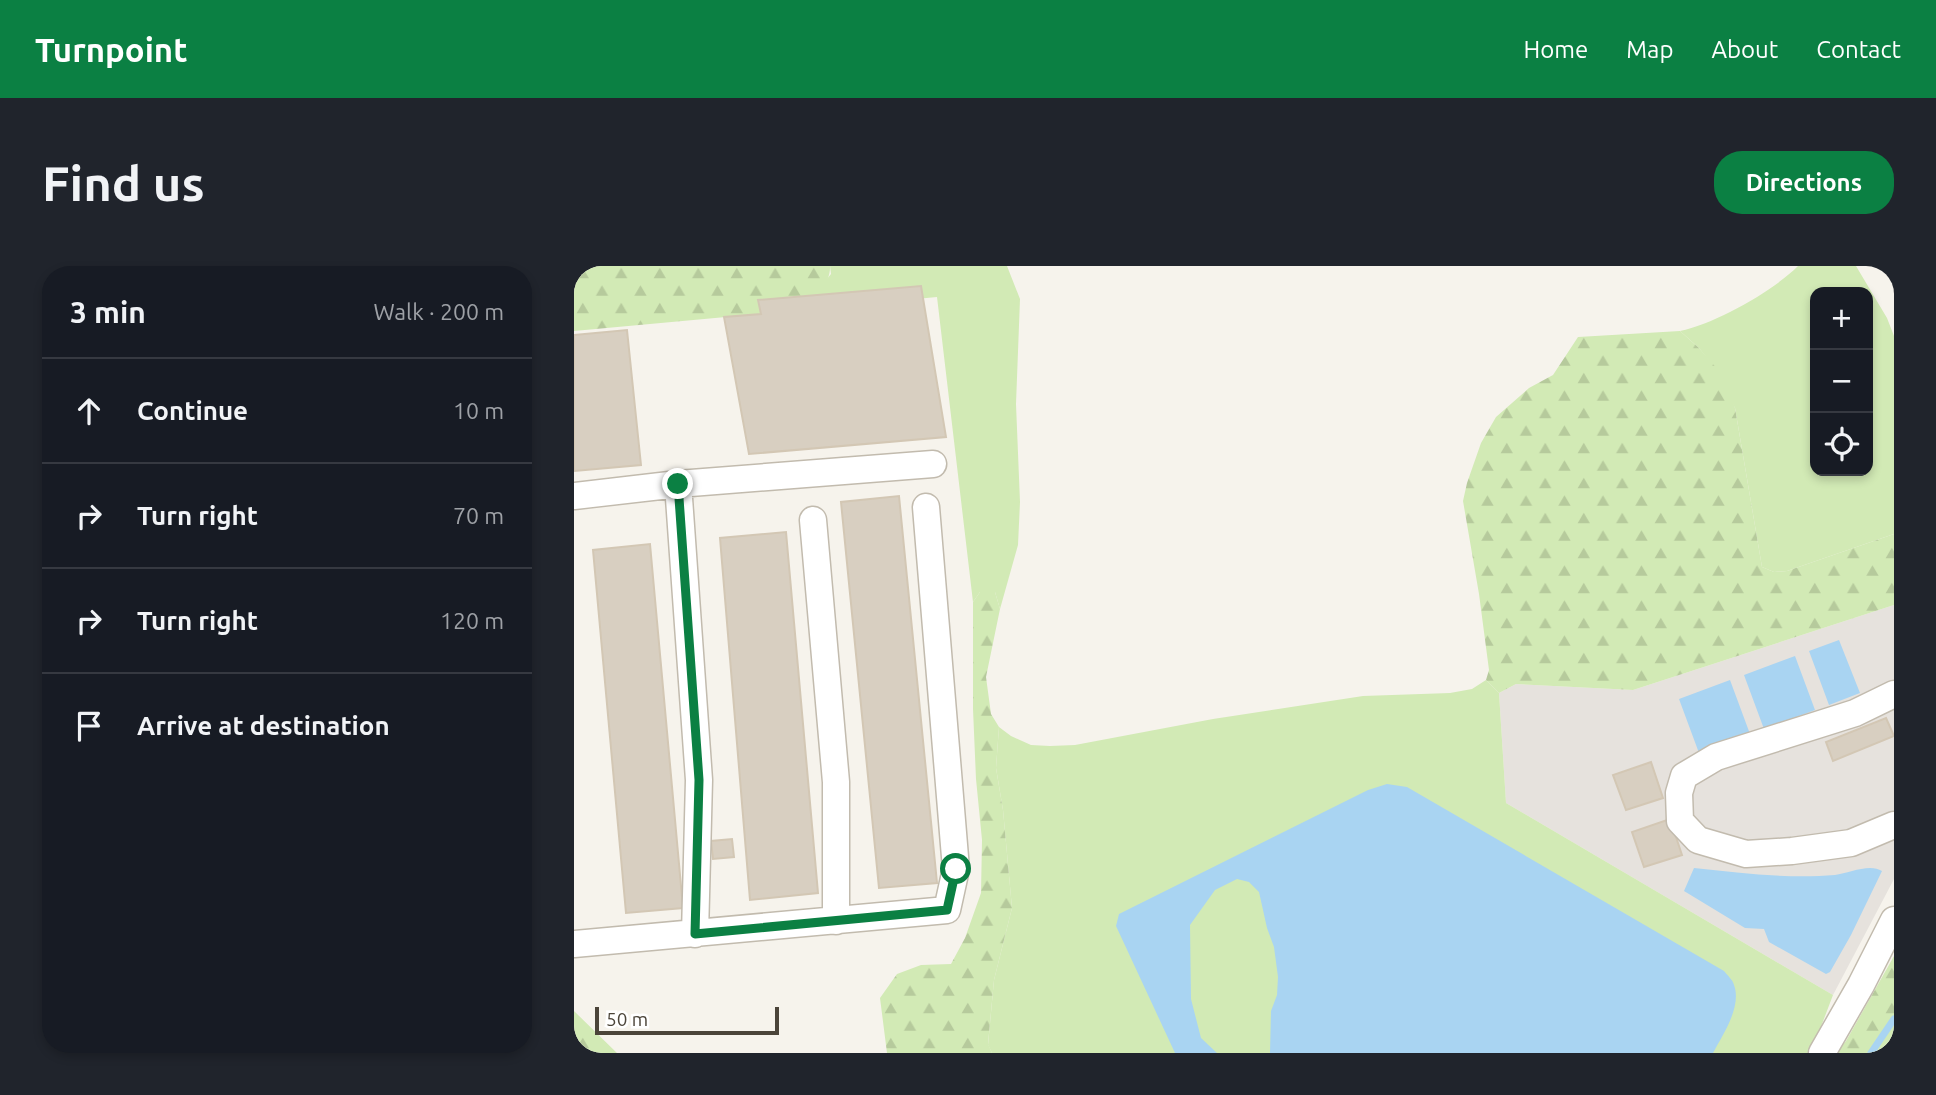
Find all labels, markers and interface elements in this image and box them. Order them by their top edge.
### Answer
text: Turnpoint [35,31,187,68]
text: Home [1523,36,1588,63]
text: Map [1626,36,1673,63]
text: About [1711,36,1778,63]
text: Contact [1816,36,1901,63]
button: Directions [1714,151,1894,214]
text: Find us [42,155,205,210]
map controls [1810,287,1873,476]
button: + [1810,287,1873,350]
text: 3 min [70,295,146,329]
text: Walk · 200 m [373,299,504,324]
button: − [1810,350,1873,413]
icon: ahead [70,392,108,430]
text: Continue [137,396,248,425]
text: 10 m [453,398,504,423]
button: locate [1810,413,1873,476]
route end [662,468,693,499]
icon: right [70,497,108,535]
text: Turn right [137,501,258,530]
text: 70 m [453,503,504,528]
icon: right [70,602,108,640]
text: Turn right [137,606,258,635]
text: 120 m [440,608,504,633]
icon: arrive [70,707,108,745]
text: Arrive at destination [137,711,390,740]
route start [940,853,971,884]
scale bar [595,1004,779,1036]
text: 50 m [606,1008,648,1030]

